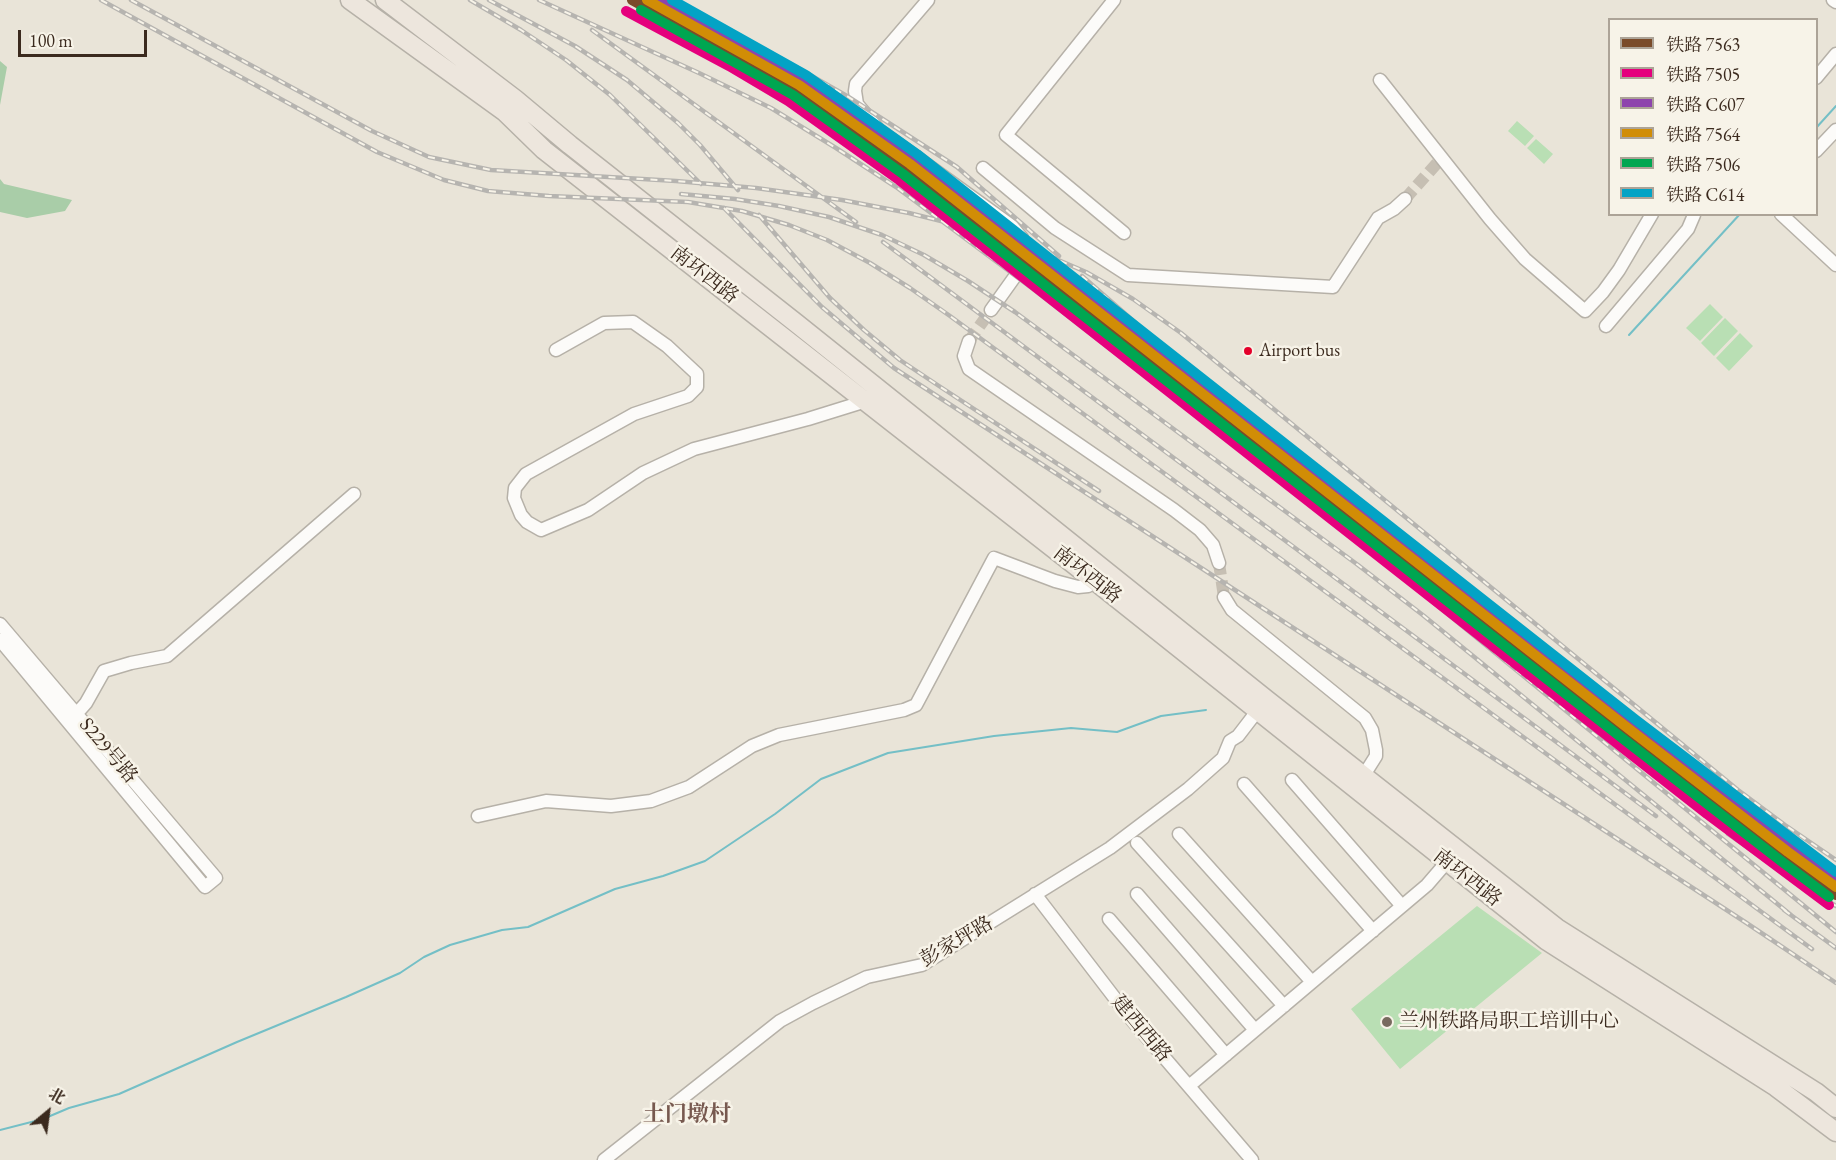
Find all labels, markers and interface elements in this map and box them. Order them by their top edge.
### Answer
scale bar [21,18,150,56]
legend [1608,18,1818,216]
text: 100 m [29,29,73,52]
text: 铁路 7563 [1666,33,1740,56]
text: 铁路 7505 [1666,63,1740,86]
text: 铁路 C607 [1666,93,1744,116]
text: 铁路 7564 [1666,123,1740,146]
text: 铁路 7506 [1666,153,1740,176]
text: 铁路 C614 [1666,183,1744,206]
street label: 南环西路 [665,241,743,309]
place label: Airport bus [1259,340,1340,362]
marker: Airport bus [1242,345,1254,357]
street label: 南环西路 [1048,541,1126,609]
street label: S229号路 [74,713,142,789]
street label: 南环西路 [1428,844,1506,912]
street label: 彭家坪路 [916,912,998,972]
street label: 建西西路 [1106,991,1176,1067]
place label: 兰州铁路局职工培训中心 [1399,1010,1619,1034]
marker: 兰州铁路局职工培训中心 [1380,1015,1394,1029]
north arrow [18,1082,78,1142]
text: 北 [45,1083,69,1109]
district label: 土门墩村 [643,1102,731,1128]

